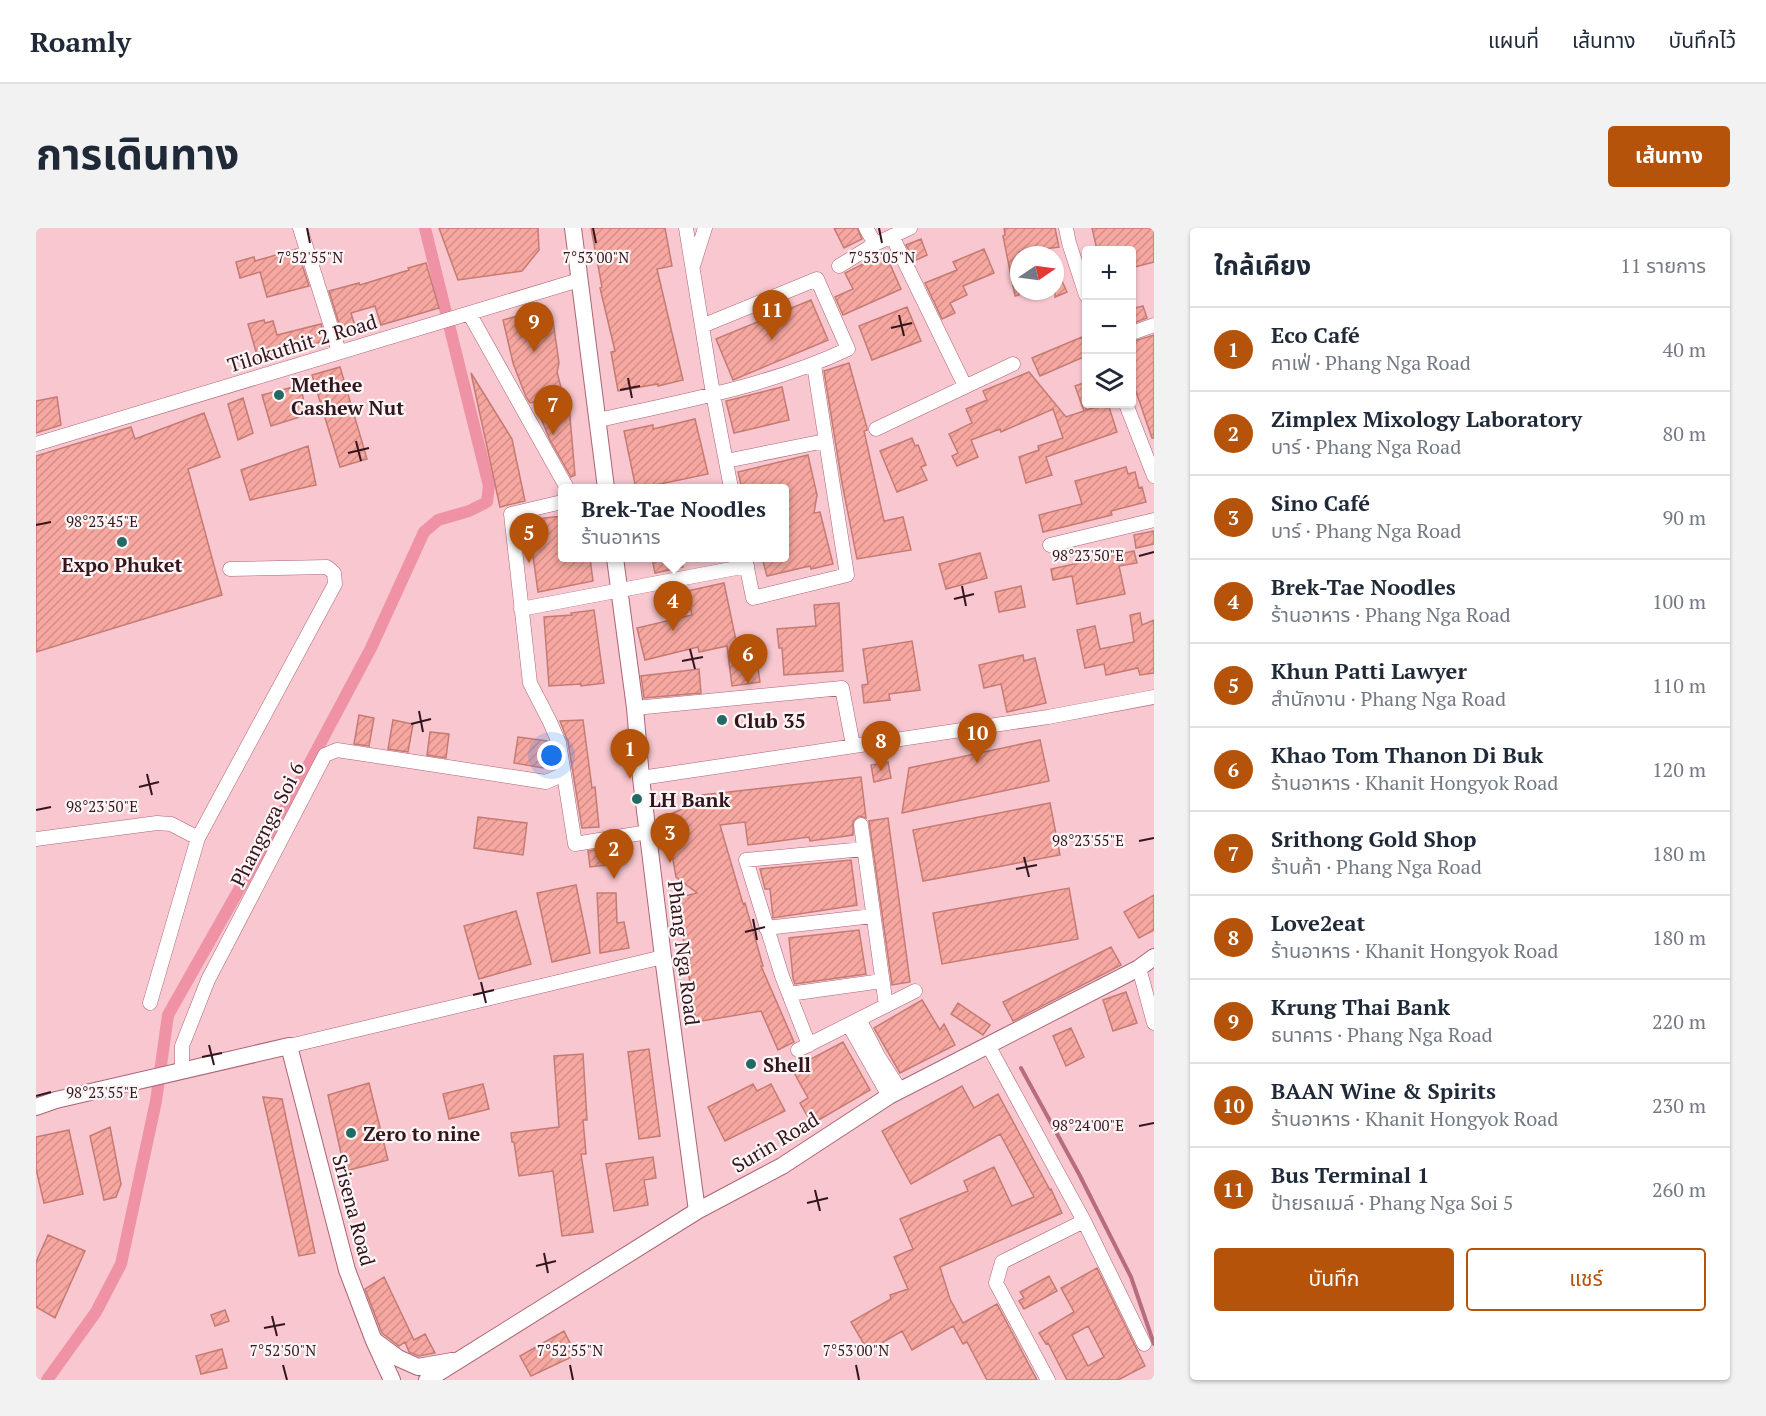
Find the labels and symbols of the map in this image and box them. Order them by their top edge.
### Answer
north arrow [1010,246,1064,300]
text: 7°52'55"N [277,247,343,267]
text: 7°53'00"N [563,247,629,267]
text: 7°53'05"N [849,247,915,267]
pin: 11 [752,291,792,340]
pin: 9 [514,302,554,352]
street label: Tilokuthit 2 Road [224,307,380,379]
place label: Methee Cashew Nut [291,371,404,421]
pin: 7 [534,386,572,435]
marker: Methee Cashew Nut [272,388,286,402]
text: 98°23'45"E [66,511,138,531]
pin: 5 [510,514,548,563]
marker: Expo Phuket [115,535,129,549]
text: 98°23'50"E [1052,545,1124,565]
place label: Expo Phuket [62,551,182,578]
pin: 4 [654,582,692,631]
pin: 6 [728,634,768,684]
place label: Club 35 [734,707,806,734]
marker: Club 35 [715,713,729,727]
pin: 10 [958,714,996,763]
pin: 8 [862,722,900,771]
pin: 1 [610,730,650,779]
your location [537,741,566,770]
street label: Phangnga Soi 6 [224,757,310,891]
place label: LH Bank [649,786,730,813]
marker: LH Bank [630,792,644,806]
text: 98°23'50"E [66,796,138,816]
pin: 3 [650,814,690,863]
pin: 2 [594,830,634,879]
text: 98°23'55"E [1052,830,1124,850]
street label: Phang Nga Road [662,879,706,1027]
place label: Shell [763,1051,811,1078]
marker: Shell [744,1057,758,1071]
text: 98°23'55"E [66,1082,138,1102]
street label: Surin Road [726,1105,824,1179]
text: 98°24'00"E [1052,1115,1124,1135]
place label: Zero to nine [363,1120,480,1147]
marker: Zero to nine [344,1126,358,1140]
street label: Srisena Road [326,1151,382,1269]
text: 7°52'50"N [250,1340,316,1360]
text: 7°52'55"N [537,1340,603,1360]
text: 7°53'00"N [823,1340,889,1360]

